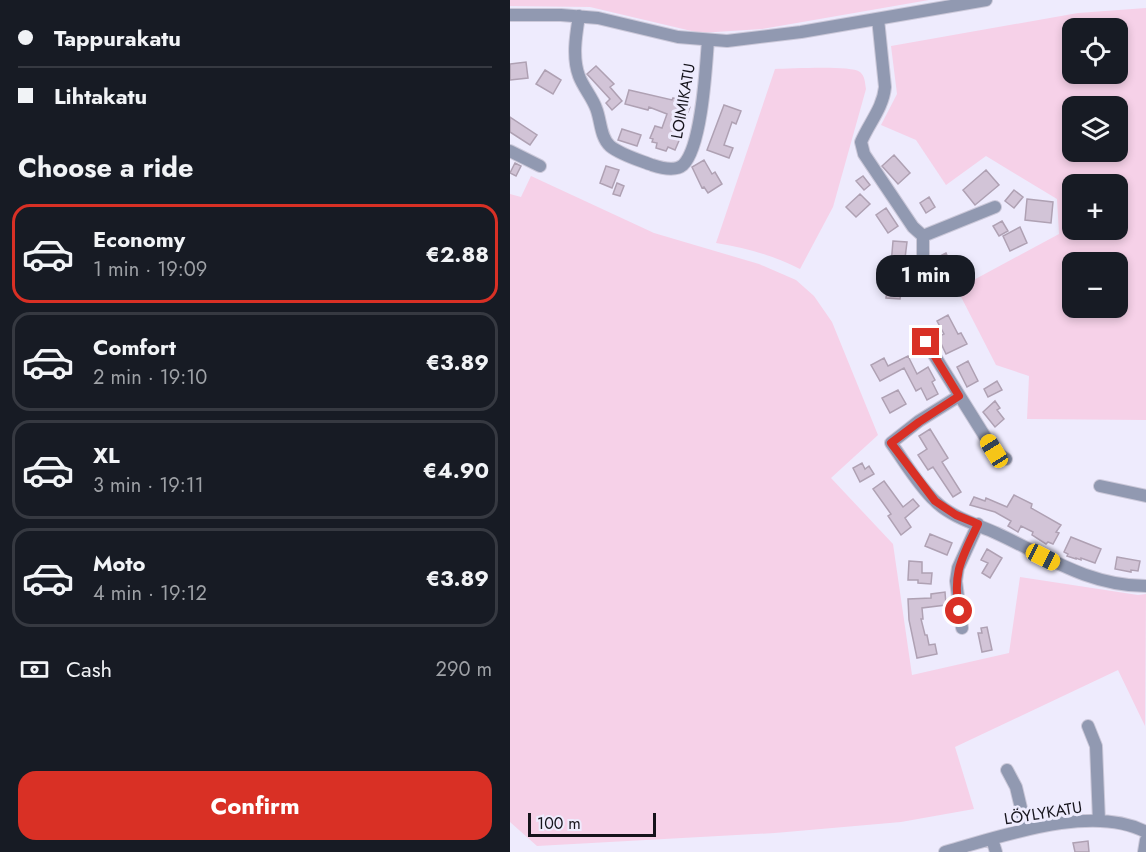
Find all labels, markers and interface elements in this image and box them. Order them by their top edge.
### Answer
map controls [1062,18,1128,318]
button: locate [1062,18,1128,84]
text: Tappurakatu [54,22,181,54]
street label: LOIMIKATU [665,62,701,140]
text: Lihtakatu [54,80,147,112]
button: layers [1062,96,1128,162]
text: Choose a ride [18,148,193,187]
button: + [1062,174,1128,240]
text: Economy [93,223,185,255]
icon: car [21,227,75,281]
text: €2.88 [425,238,489,270]
button: − [1062,252,1128,318]
text: 1 min · 19:09 [93,255,207,284]
callout: 1 min [876,255,976,297]
text: 1 min [901,261,950,290]
route end [912,328,939,355]
text: Comfort [93,331,176,363]
icon: car [21,335,75,389]
text: €3.89 [426,346,489,378]
text: 2 min · 19:10 [93,363,207,392]
car [977,431,1011,471]
text: XL [93,439,120,471]
icon: car [21,443,75,497]
text: €4.90 [423,454,489,486]
text: 3 min · 19:11 [93,471,204,500]
car [1023,541,1063,573]
text: Moto [93,547,146,579]
icon: car [21,551,75,605]
text: €3.89 [426,562,489,594]
text: 4 min · 19:12 [93,579,207,608]
route start [945,597,972,624]
icon: cash [18,653,51,686]
text: Cash [66,653,112,685]
text: 290 m [436,655,492,684]
button: Confirm [18,771,492,840]
street label: LÖYLYKATU [1002,795,1084,831]
scale bar [528,810,656,838]
text: 100 m [537,812,581,835]

